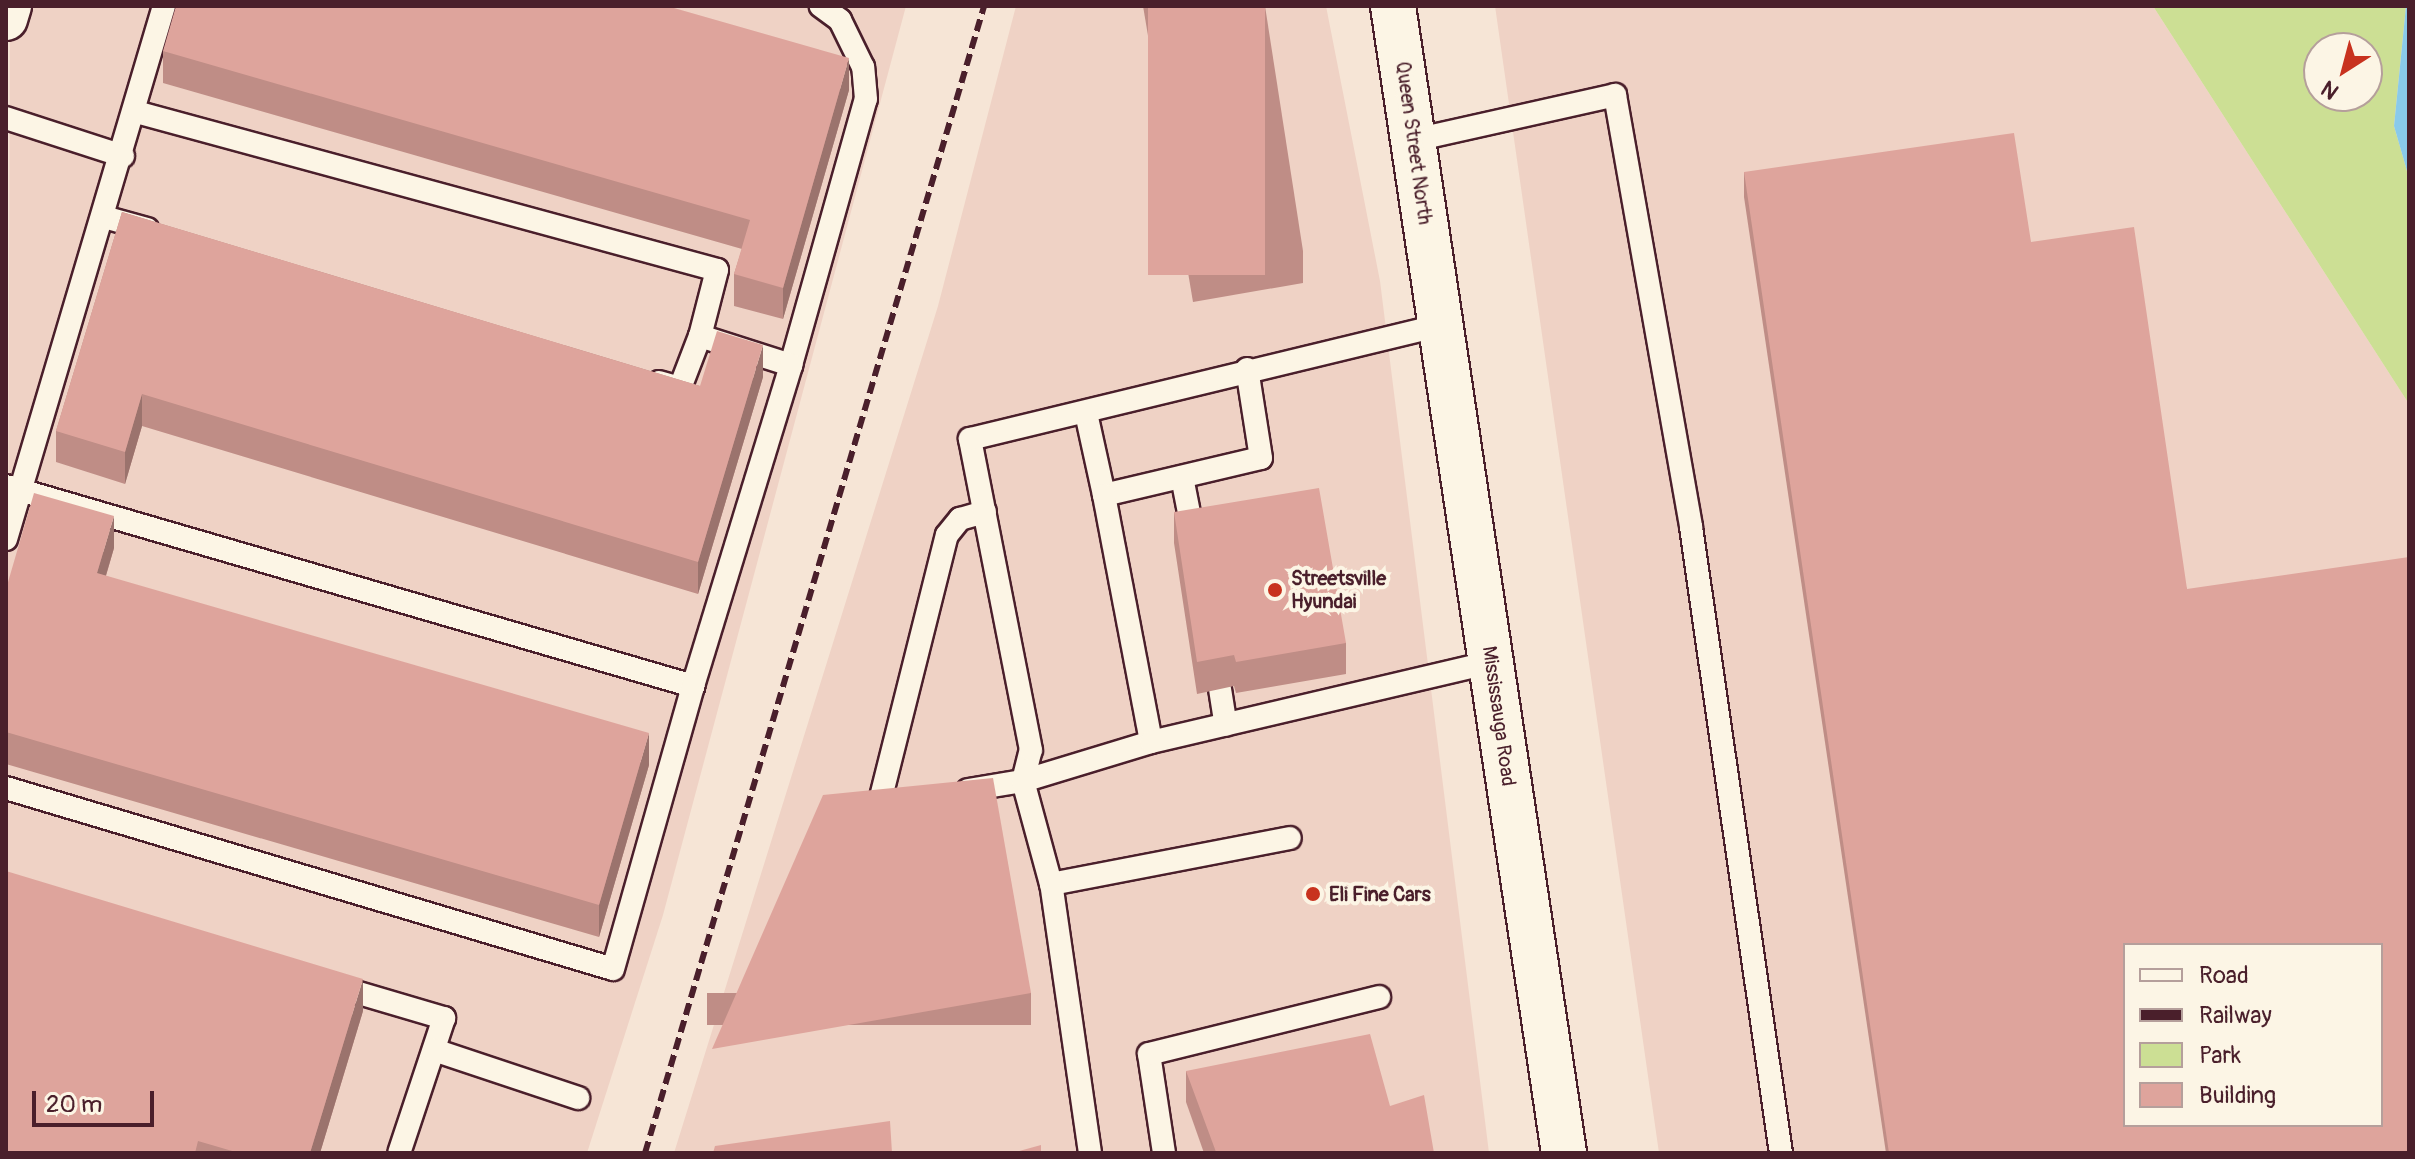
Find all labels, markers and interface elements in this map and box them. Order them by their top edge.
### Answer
north arrow [2303,32,2383,112]
street label: Queen Street North [1391,60,1437,226]
text: N [2316,74,2344,105]
place label: Streetsville Hyundai [1291,566,1386,613]
marker: Streetsville Hyundai [1266,581,1284,599]
street label: Mississauga Road [1477,644,1521,788]
place label: Eli Fine Cars [1329,882,1431,906]
marker: Eli Fine Cars [1304,885,1322,903]
legend [2123,943,2383,1127]
text: Road [2199,961,2249,990]
text: Railway [2199,1001,2272,1030]
text: Park [2199,1041,2241,1070]
scale bar [36,1075,158,1125]
text: Building [2199,1081,2276,1110]
text: 20 m [46,1090,102,1119]

